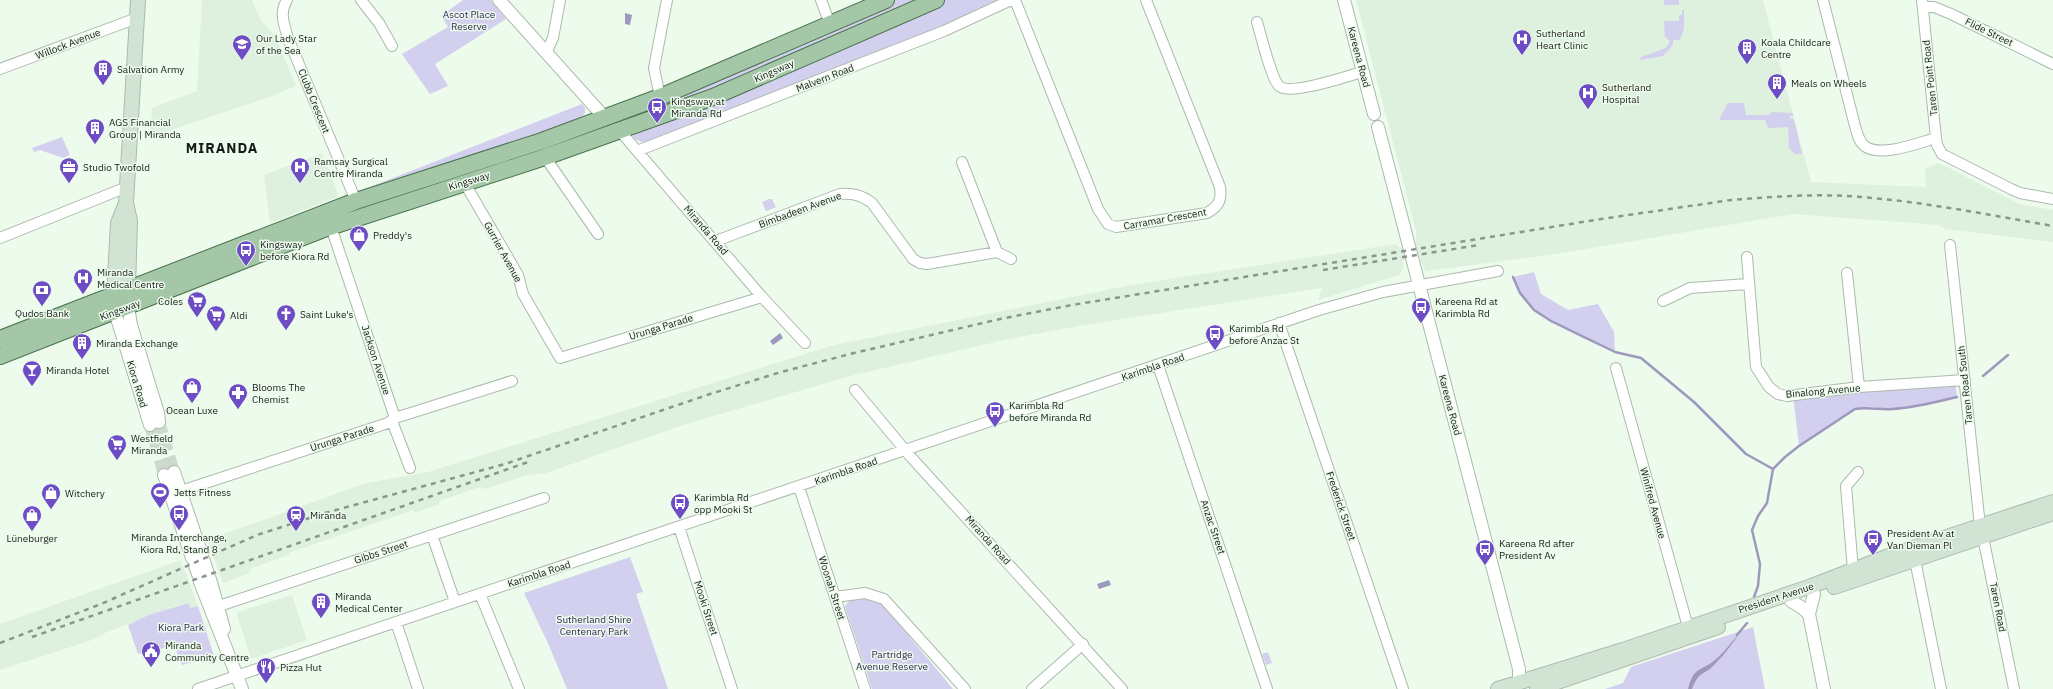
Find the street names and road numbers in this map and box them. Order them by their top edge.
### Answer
street label: Flide Street [1963,15,2016,49]
street label: Willock Avenue [34,25,103,62]
street label: Kareena Road [1345,25,1373,89]
street label: Taren Point Road [1920,40,1940,116]
street label: Kingsway [752,56,796,86]
street label: Malvern Road [794,61,856,95]
street label: Clubb Crescent [295,67,333,136]
street label: Kingsway [447,169,491,193]
street label: Bimbadeen Avenue [757,189,844,231]
street label: Miranda Road [681,202,731,258]
street label: Carramar Crescent [1122,205,1208,233]
street label: Gurrier Avenue [481,219,525,285]
street label: Kingsway [98,296,142,324]
street label: Urunga Parade [627,311,695,343]
street label: Jackson Avenue [359,323,394,397]
street label: Taren Road South [1954,345,1976,425]
street label: Karimbla Road [1120,350,1186,384]
street label: Kiora Road [124,359,150,409]
street label: Kareena Road [1436,373,1464,437]
street label: Binalong Avenue [1785,381,1861,401]
street label: Urunga Parade [308,421,376,454]
street label: Karimbla Road [813,454,879,488]
street label: Winifred Avenue [1637,466,1669,541]
street label: Frederick Street [1323,470,1359,543]
street label: Anzac Street [1198,498,1229,556]
street label: Miranda Road [963,513,1013,567]
street label: Gibbs Street [352,537,410,567]
street label: Woonah Street [816,554,849,622]
street label: Karimbla Road [506,558,572,590]
street label: Mooki Street [691,579,721,638]
street label: President Avenue [1737,580,1816,616]
street label: Taren Road [1987,581,2009,633]

